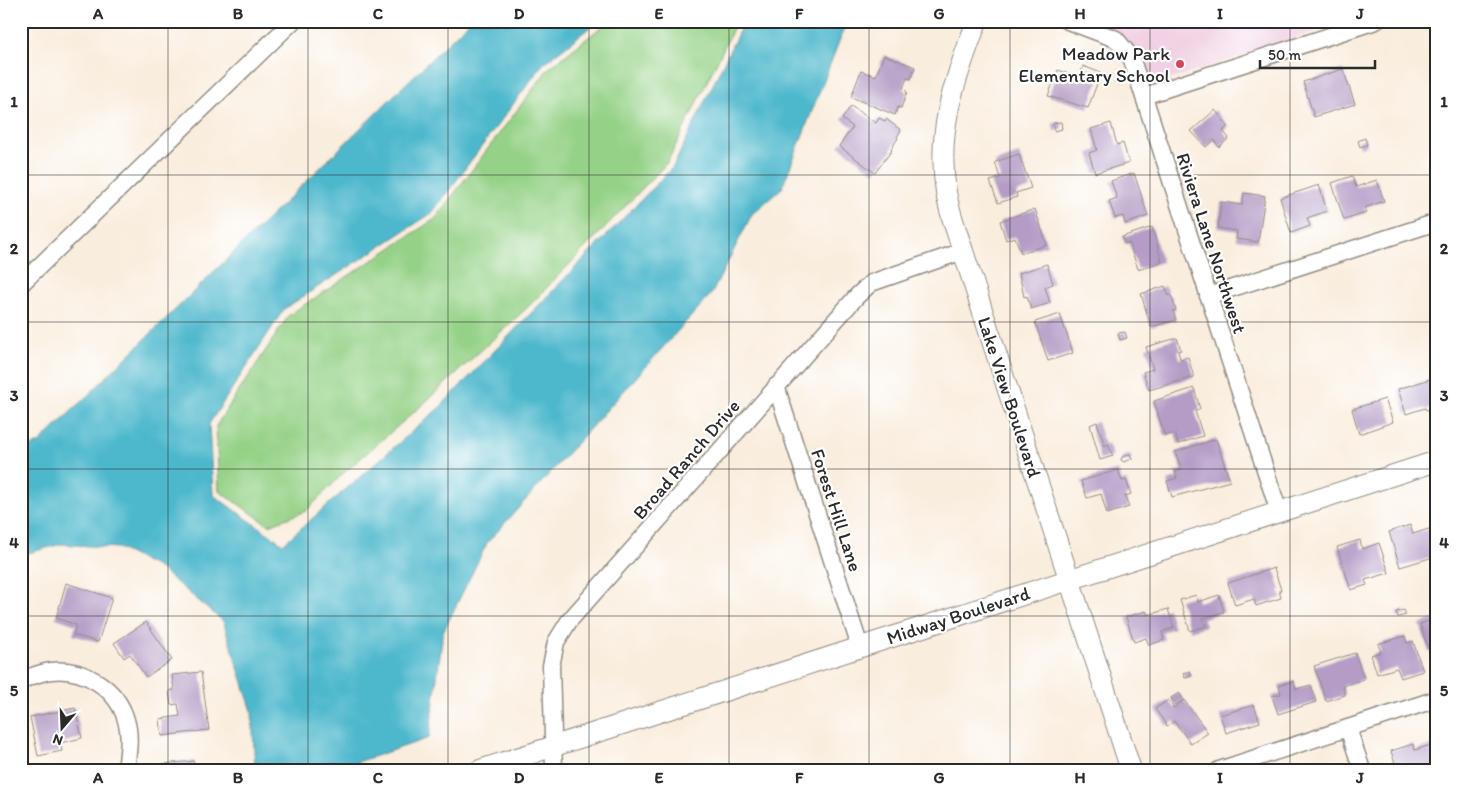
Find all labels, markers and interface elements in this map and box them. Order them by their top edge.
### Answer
text: A [92,4,104,23]
text: B [233,4,244,23]
text: C [373,4,384,23]
text: D [514,4,525,23]
text: E [655,4,664,23]
text: F [795,4,804,23]
text: G [933,4,945,23]
text: H [1074,4,1086,23]
text: I [1217,4,1223,23]
text: J [1355,4,1364,23]
scale bar [1260,38,1376,70]
place label: Meadow Park Elementary School [1018,42,1171,87]
text: 50 m [1268,46,1301,64]
marker: Meadow Park Elementary School [1174,58,1186,70]
text: 1 [10,92,18,111]
text: 1 [1440,92,1448,111]
street label: Riviera Lane Northwest [1171,150,1252,336]
text: 2 [10,239,19,258]
text: 2 [1440,239,1449,258]
street label: Lake View Boulevard [973,314,1047,481]
text: 3 [10,386,19,405]
text: 3 [1440,386,1449,405]
street label: Broad Ranch Drive [628,395,745,524]
street label: Forest Hill Lane [806,446,867,574]
text: 4 [9,533,19,552]
text: 4 [1439,533,1449,552]
street label: Midway Boulevard [884,581,1033,649]
text: 5 [10,681,19,700]
text: 5 [1440,681,1449,700]
north arrow [38,704,88,754]
text: N [51,730,65,749]
text: A [92,768,104,787]
text: B [233,768,244,787]
text: C [373,768,384,787]
text: D [514,768,525,787]
text: E [655,768,664,787]
text: F [795,768,804,787]
text: G [933,768,945,787]
text: H [1074,768,1086,787]
text: I [1217,768,1223,787]
text: J [1355,768,1364,787]

